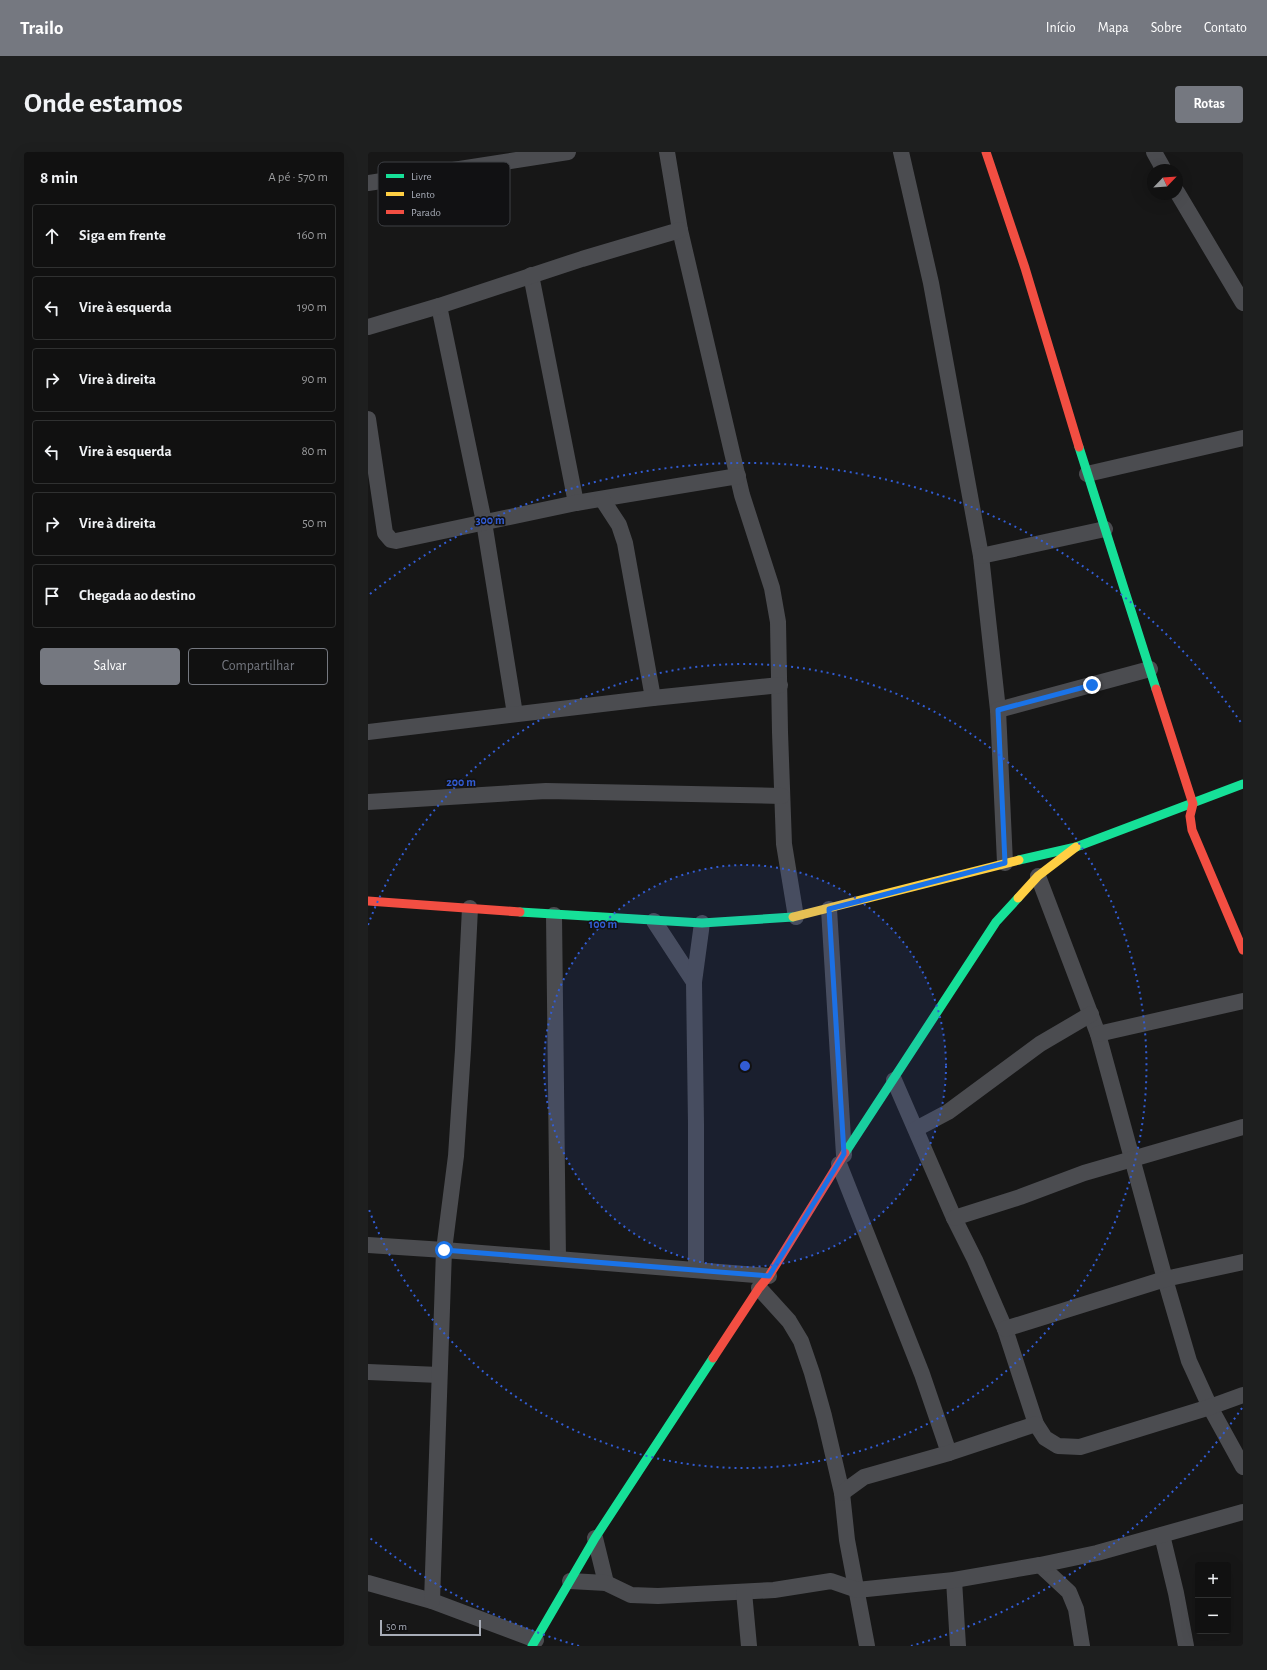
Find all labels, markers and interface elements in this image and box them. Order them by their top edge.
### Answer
text: Trailo [20,19,63,38]
text: Início [1046,21,1076,35]
text: Mapa [1098,21,1129,35]
text: Sobre [1151,21,1182,35]
text: Contato [1204,21,1247,35]
button: Rotas [1175,86,1243,123]
text: Onde estamos [24,90,183,118]
legend [378,162,510,226]
north arrow [1147,164,1183,200]
text: 8 min [40,169,78,186]
text: A pé · 570 m [268,171,328,184]
text: Livre [411,171,432,182]
text: Lento [411,189,435,200]
text: Parado [411,207,441,218]
icon: ahead [41,225,63,247]
text: Siga em frente [79,228,166,243]
text: 160 m [297,229,327,242]
icon: left [41,297,63,319]
text: Vire à esquerda [79,300,172,315]
text: 190 m [297,301,327,314]
icon: right [41,369,63,391]
text: Vire à direita [79,372,156,387]
text: 90 m [301,373,327,386]
icon: left [41,441,63,463]
text: Vire à esquerda [79,444,172,459]
text: 80 m [301,445,327,458]
icon: right [41,513,63,535]
text: 300 m [475,514,505,526]
text: Vire à direita [79,516,156,531]
text: 50 m [302,517,327,530]
icon: arrive [41,585,63,607]
text: Chegada ao destino [79,588,196,603]
button: Salvar [40,648,180,685]
button: Compartilhar [188,648,328,685]
route end [1083,676,1101,694]
text: 200 m [446,776,476,788]
text: 100 m [589,918,617,930]
centre of rings [738,1059,752,1073]
route start [435,1241,453,1259]
map controls [1195,1562,1231,1634]
button: + [1195,1562,1231,1598]
button: − [1195,1598,1231,1634]
scale bar [380,1618,481,1637]
text: 50 m [386,1621,407,1632]

